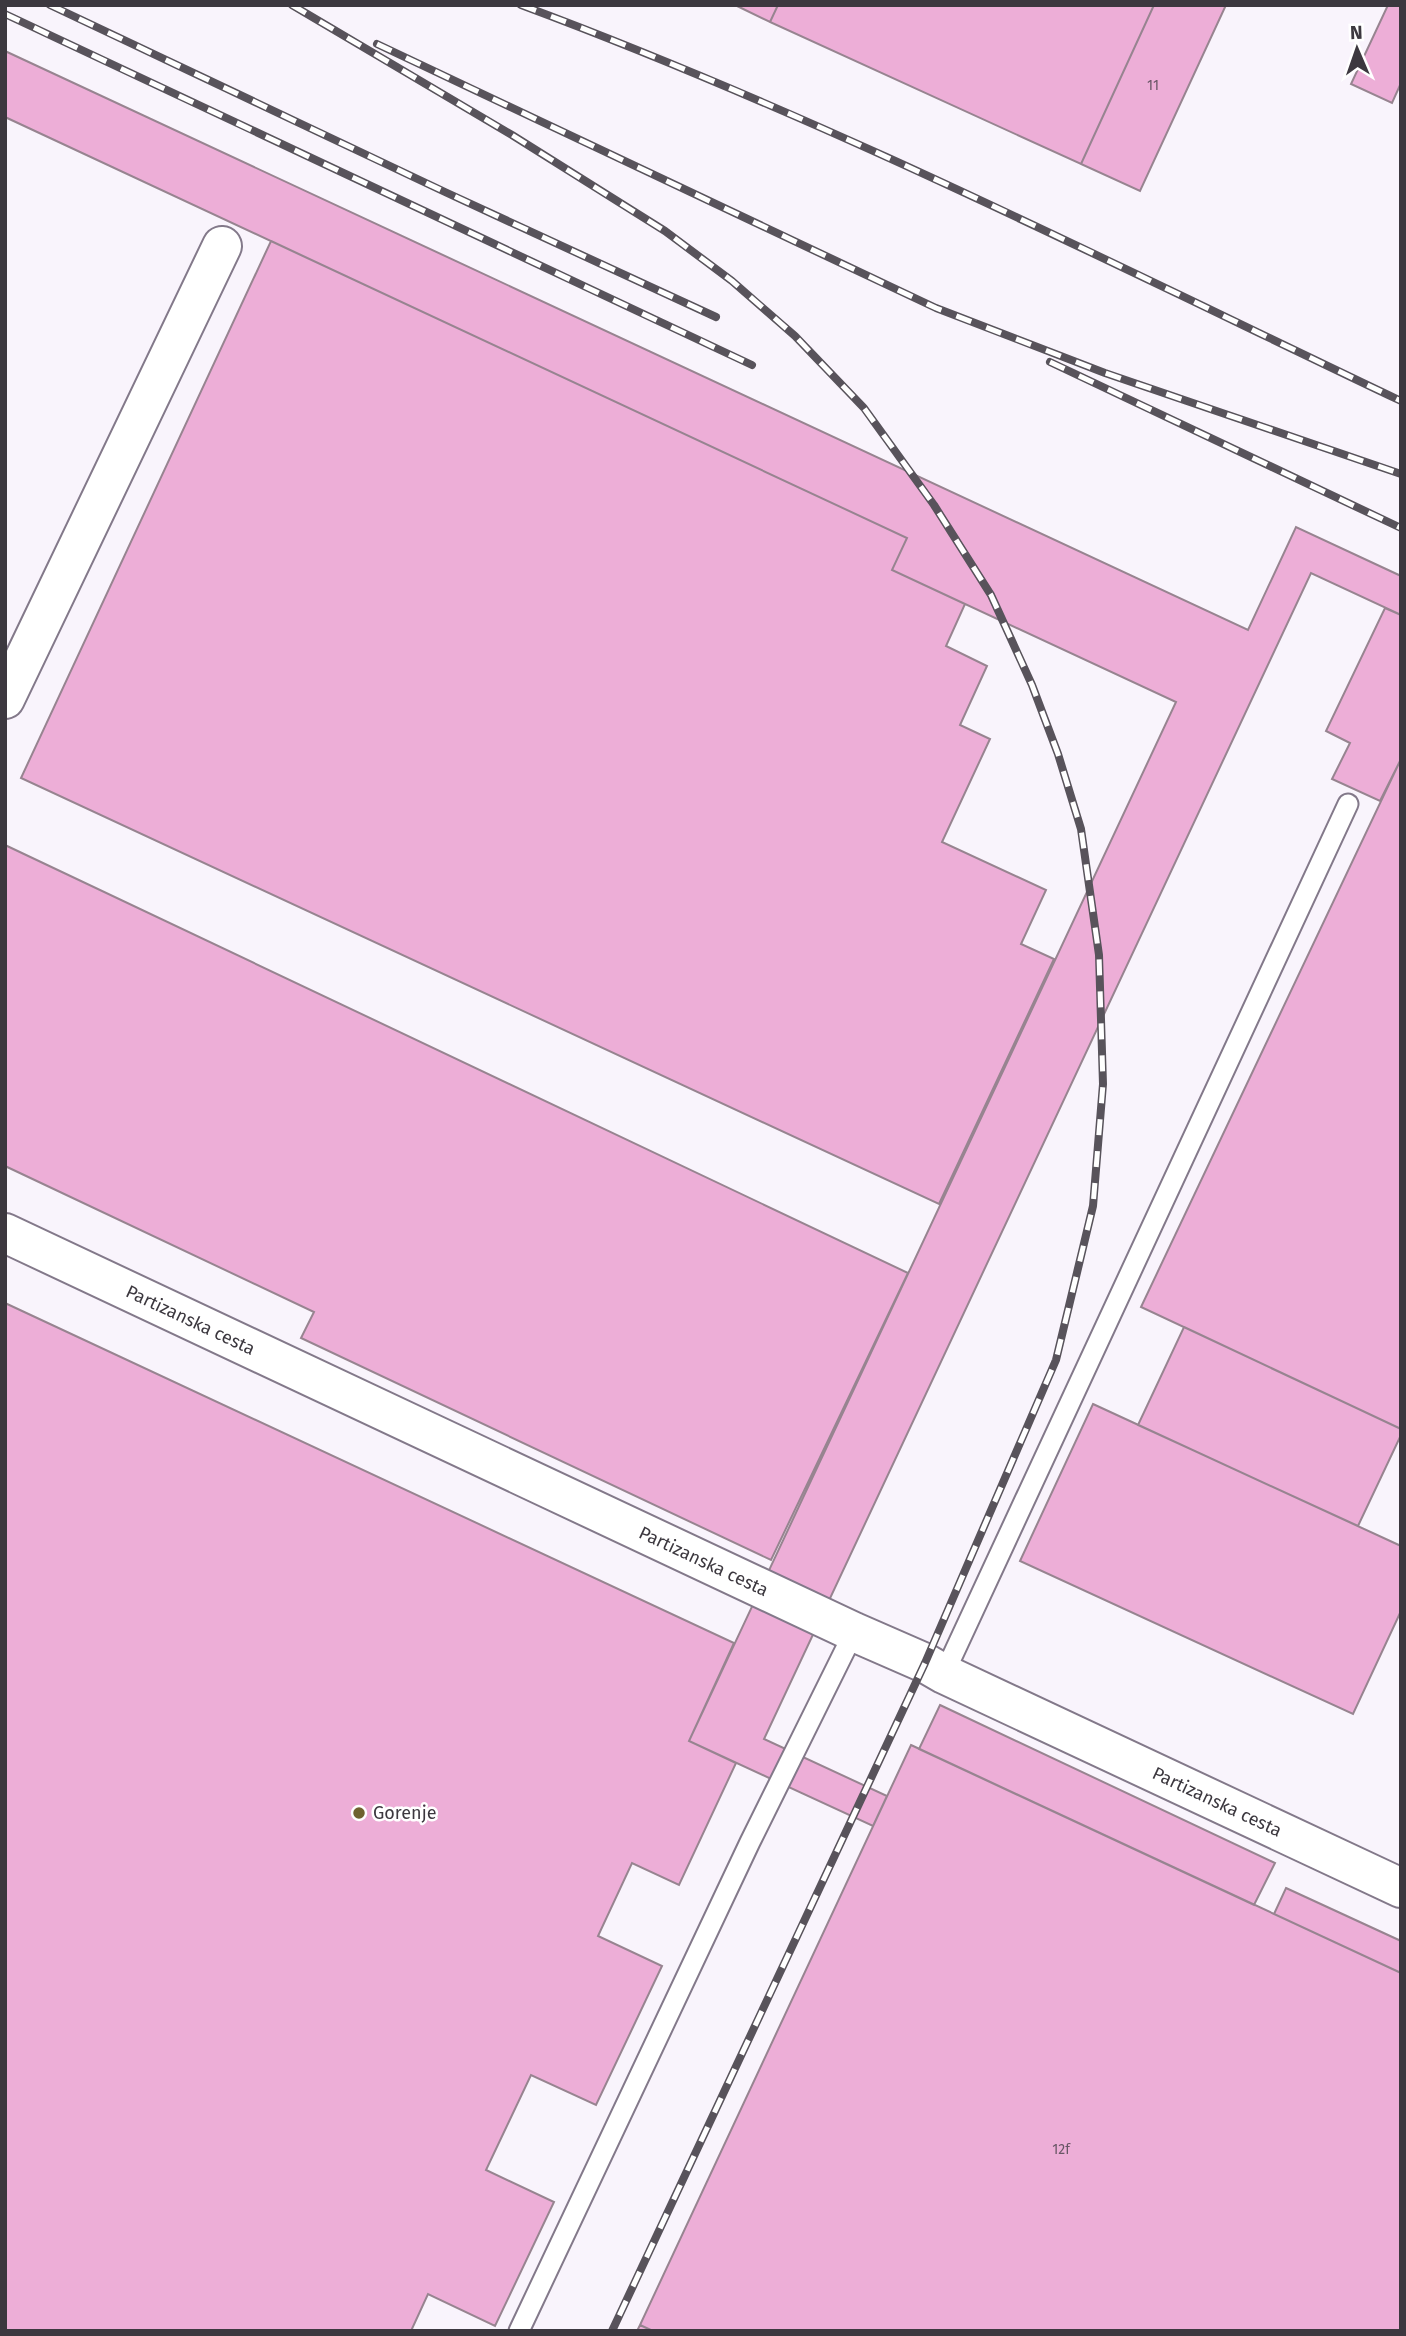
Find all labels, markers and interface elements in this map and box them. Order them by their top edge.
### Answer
north arrow [1322,14,1392,84]
text: N [1350,21,1363,44]
house number: 11 [1147,77,1159,94]
street label: Partizanska cesta [122,1280,259,1360]
street label: Partizanska cesta [636,1522,772,1601]
street label: Partizanska cesta [1149,1762,1285,1842]
place label: Gorenje [373,1802,437,1824]
marker: Gorenje [351,1805,367,1821]
house number: 12f [1052,2141,1071,2158]

